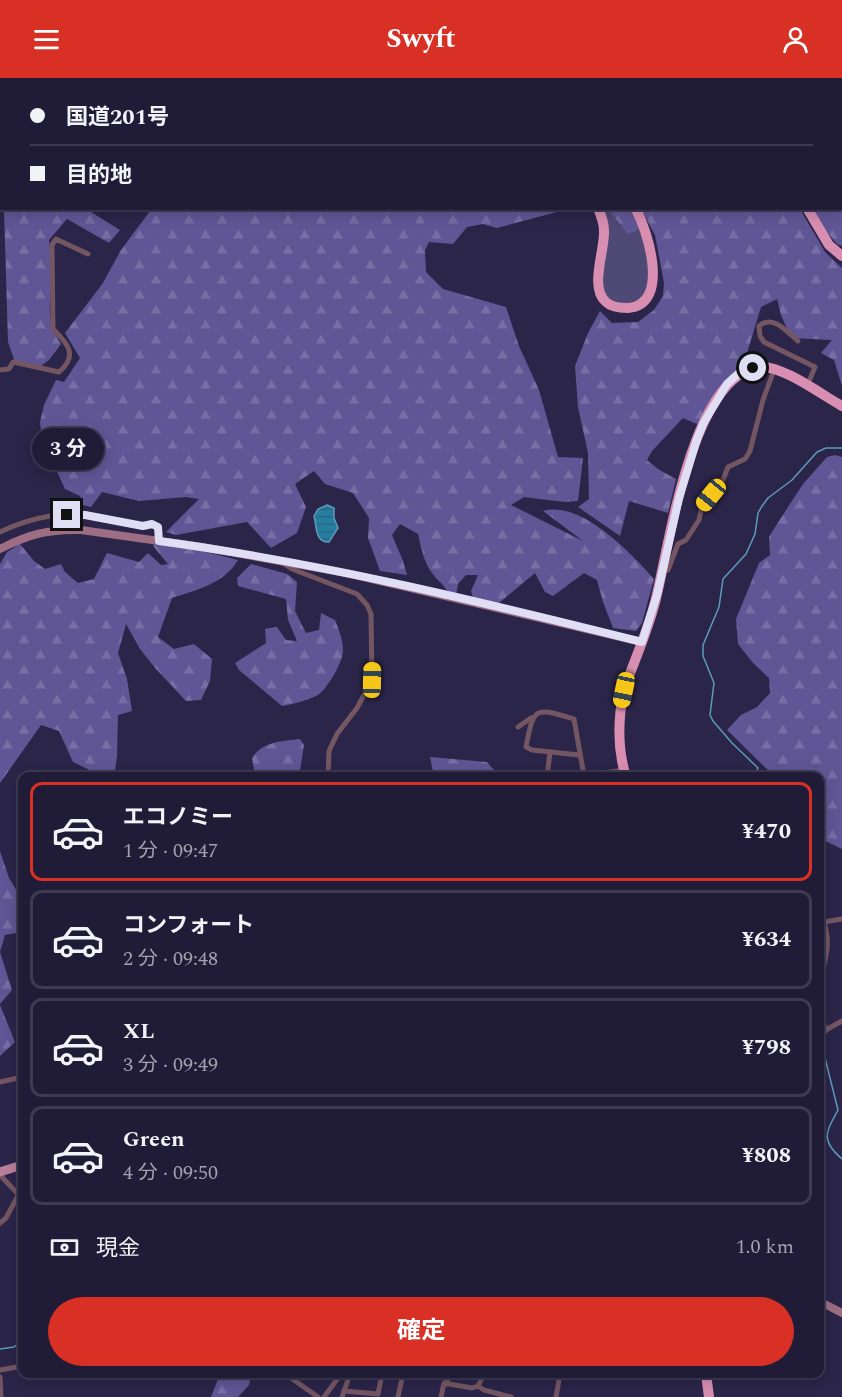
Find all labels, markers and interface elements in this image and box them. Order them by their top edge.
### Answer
text: Swyft [386,18,456,60]
icon: menu [30,23,63,56]
icon: person [779,23,812,56]
text: 国道201号 [66,101,169,134]
text: 目的地 [66,159,132,192]
route start [739,354,766,381]
callout: 3 分 [31,428,103,470]
text: 3 分 [50,434,86,464]
car [693,475,729,515]
route end [53,501,80,528]
car [363,662,381,698]
car [611,671,637,709]
text: エコノミー [123,801,233,834]
icon: car [51,805,105,859]
text: ¥470 [742,815,791,848]
text: 1 分 · 09:47 [123,836,218,866]
text: コンフォート [123,909,254,942]
icon: car [51,913,105,967]
text: ¥634 [742,923,791,956]
text: 2 分 · 09:48 [123,944,218,974]
text: XL [123,1015,154,1048]
icon: car [51,1021,105,1075]
text: ¥798 [742,1031,791,1064]
text: 3 分 · 09:49 [123,1050,218,1080]
text: Green [123,1123,185,1156]
icon: car [51,1129,105,1183]
text: ¥808 [742,1139,791,1172]
text: 4 分 · 09:50 [123,1158,218,1188]
icon: cash [48,1231,81,1264]
text: 現金 [96,1232,140,1265]
text: 1.0 km [736,1232,794,1262]
button: 確定 [48,1297,794,1366]

